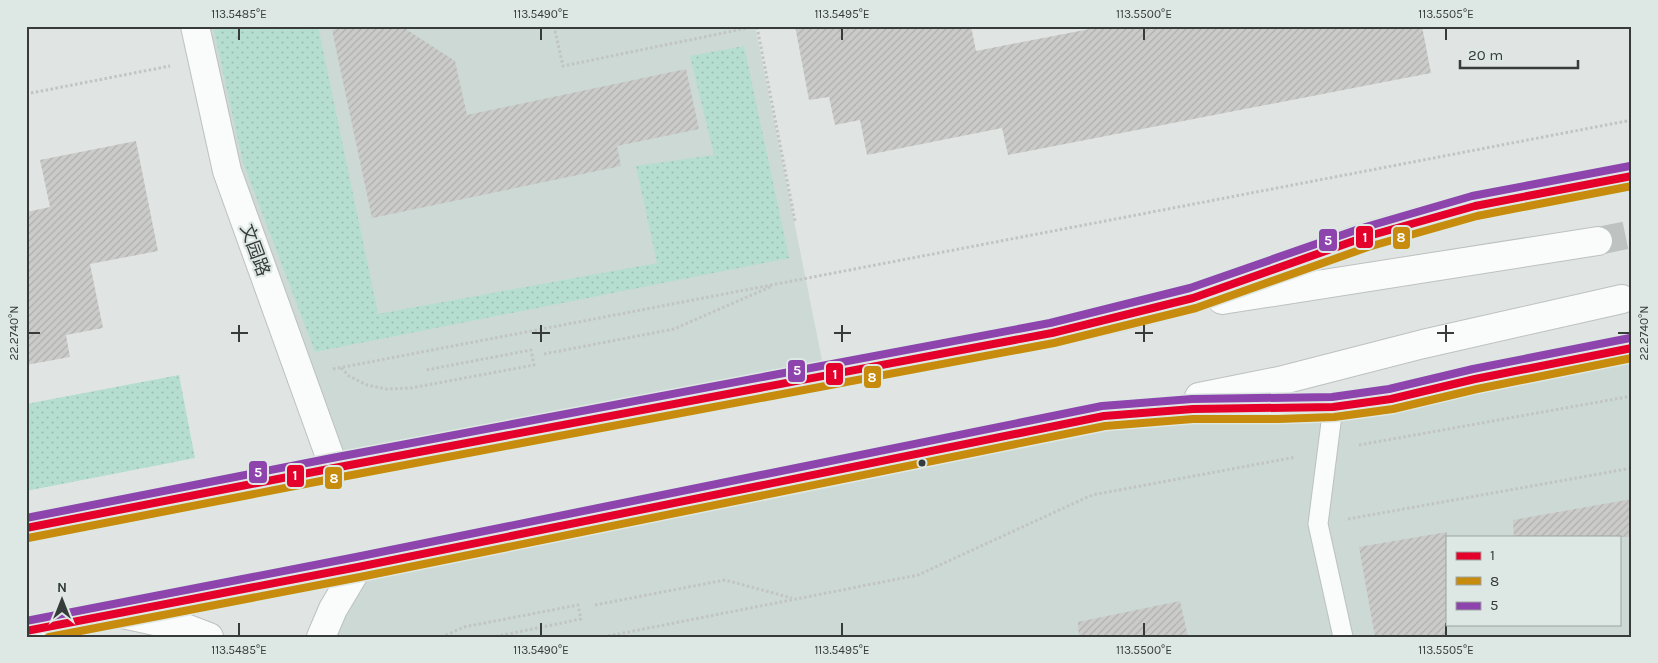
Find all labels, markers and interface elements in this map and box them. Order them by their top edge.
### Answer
text: 113.5485°E [211,7,267,21]
text: 113.5490°E [513,7,569,21]
text: 113.5495°E [814,7,870,21]
text: 113.5500°E [1116,7,1172,21]
text: 113.5505°E [1418,7,1474,21]
scale bar [1460,38,1578,70]
text: 20 m [1468,46,1503,64]
street label: 文园路 [235,221,275,279]
line badge: 1 [1355,225,1374,249]
line badge: 8 [1392,226,1411,250]
line badge: 5 [1318,228,1338,252]
text: 1 [1363,229,1368,246]
text: 8 [1396,229,1406,246]
text: 5 [1324,232,1332,249]
text: 22.2740°N [7,306,21,360]
text: 22.2740°N [1637,306,1651,360]
line badge: 5 [787,359,806,383]
text: 5 [793,362,801,379]
line badge: 1 [825,362,844,386]
line badge: 8 [863,365,882,389]
text: 1 [833,366,838,383]
text: 8 [867,369,877,386]
unlabelled marker [917,458,927,468]
line badge: 5 [248,460,268,484]
text: 5 [254,464,262,481]
line badge: 1 [286,464,305,488]
line badge: 8 [324,466,343,490]
text: 1 [293,467,298,484]
text: 8 [329,470,339,487]
legend [1446,536,1620,626]
text: 1 [1490,546,1495,564]
text: 8 [1490,572,1499,590]
north arrow [38,576,88,626]
text: N [57,579,67,596]
text: 5 [1490,596,1498,614]
text: 113.5485°E [211,643,267,657]
text: 113.5490°E [513,643,569,657]
text: 113.5495°E [814,643,870,657]
text: 113.5500°E [1116,643,1172,657]
text: 113.5505°E [1418,643,1474,657]

